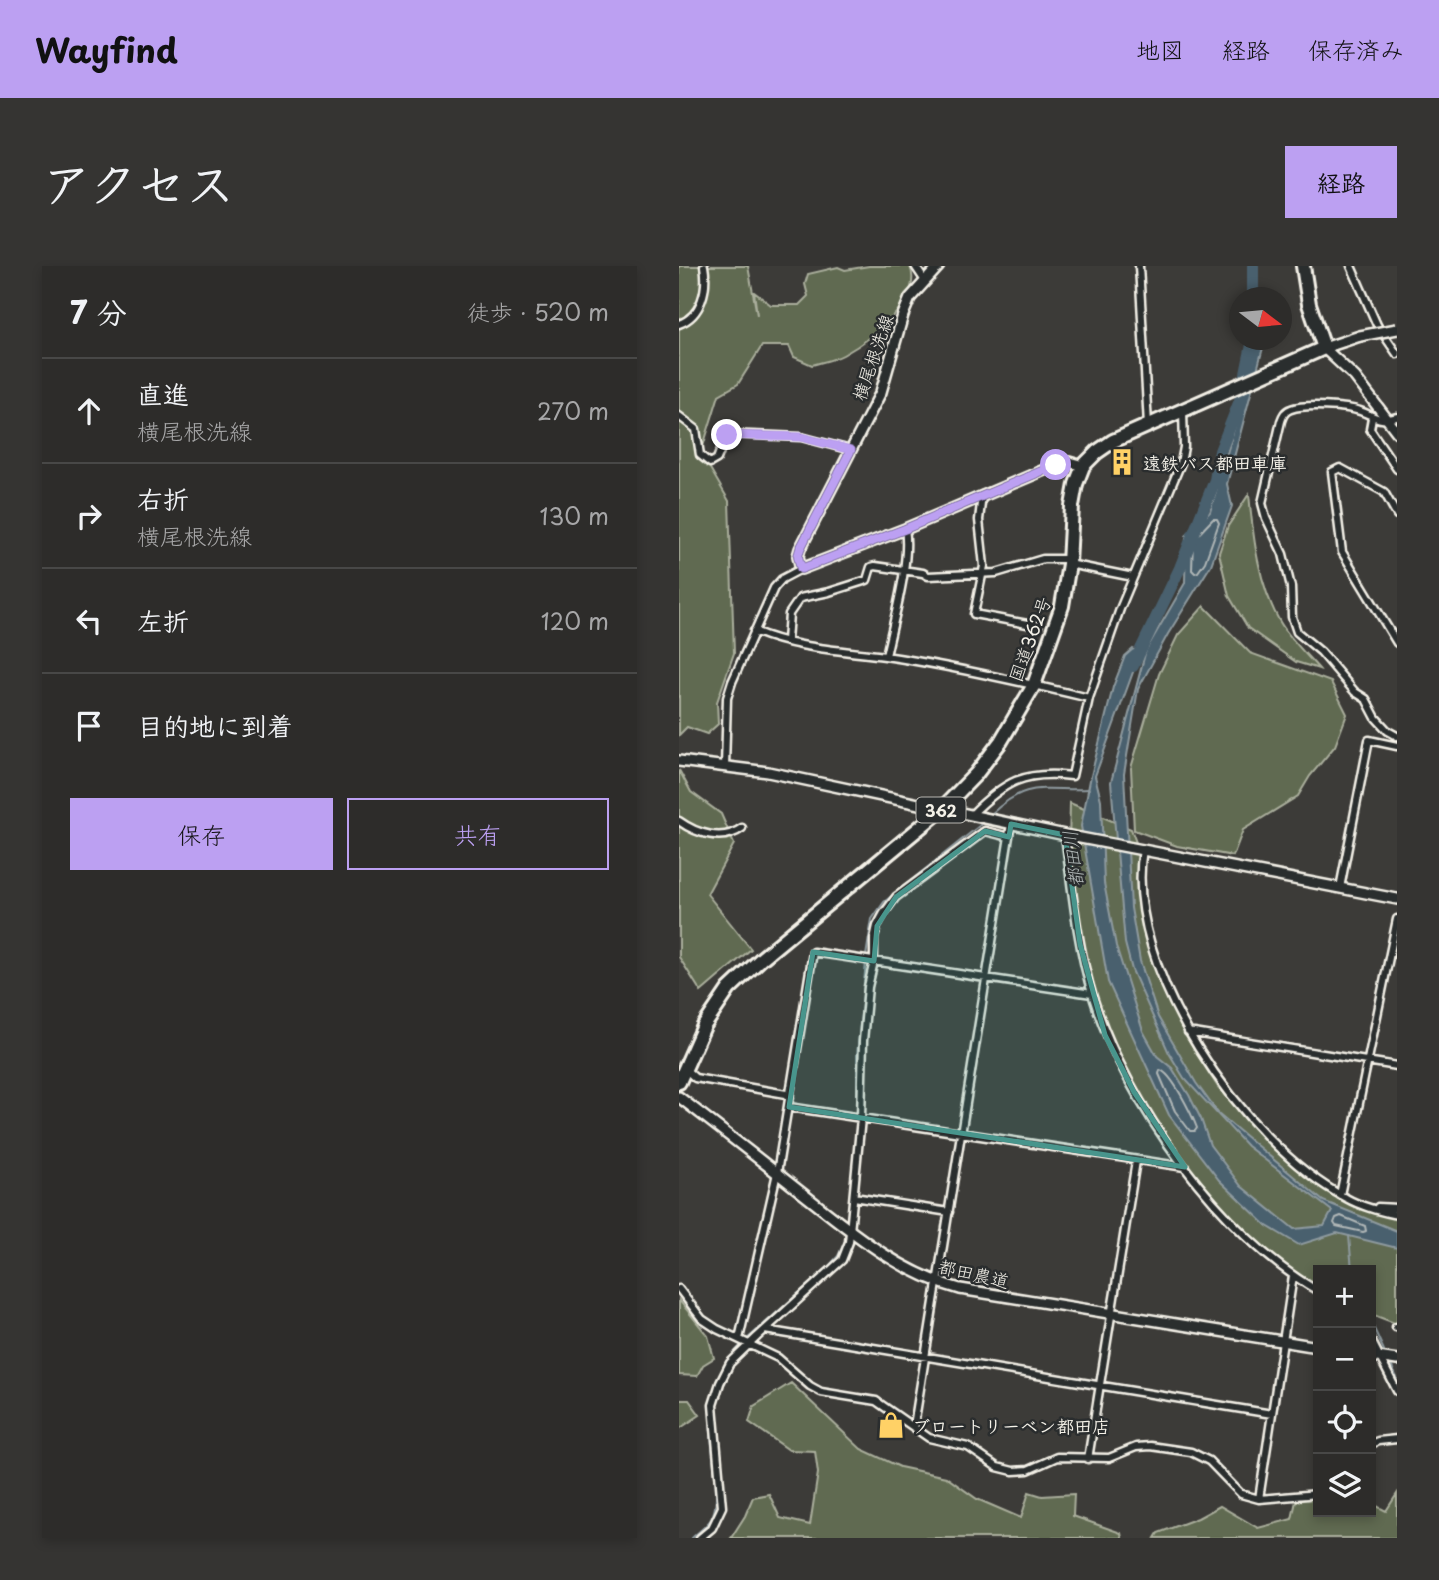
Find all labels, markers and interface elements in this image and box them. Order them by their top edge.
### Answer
text: Wayfind [35,24,178,74]
text: 地図 [1136,31,1184,67]
text: 経路 [1222,31,1270,67]
text: 保存済み [1308,31,1404,67]
text: アクセス [42,145,235,219]
button: 経路 [1285,146,1397,218]
north arrow [1229,287,1292,350]
text: 7 分 [70,289,127,334]
text: 徒歩 · 520 m [467,294,609,329]
street label: 横尾根洗線 [845,310,899,404]
text: 直進 [137,374,189,413]
icon: ahead [70,392,108,430]
text: 270 m [537,393,609,428]
text: 横尾根洗線 [137,413,252,448]
route end [711,419,742,450]
building icon: 遠鉄バス都田車庫 [1107,447,1137,477]
route start [1040,449,1071,480]
place label: 遠鉄バス都田車庫 [1143,449,1287,476]
text: 右折 [137,479,189,518]
icon: right [70,497,108,535]
text: 130 m [539,498,609,533]
text: 横尾根洗線 [137,518,252,553]
street label: 国道362号 [1001,592,1057,686]
text: 左折 [137,601,189,640]
icon: left [70,602,108,640]
text: 120 m [541,603,609,638]
text: 目的地に到着 [137,706,293,745]
icon: arrive [70,707,108,745]
road number: 362 [917,797,965,822]
button: 保存 [70,798,333,870]
button: 共有 [347,798,609,870]
water label: 都田川 [1055,829,1089,889]
street label: 都田農道 [936,1252,1012,1294]
map controls [1313,1265,1376,1517]
button: + [1313,1265,1376,1328]
button: − [1313,1328,1376,1391]
button: locate [1313,1391,1376,1454]
shop icon: ブロートリーベン都田店 [876,1410,906,1440]
place label: ブロートリーベン都田店 [912,1412,1110,1439]
button: layers [1313,1454,1376,1517]

